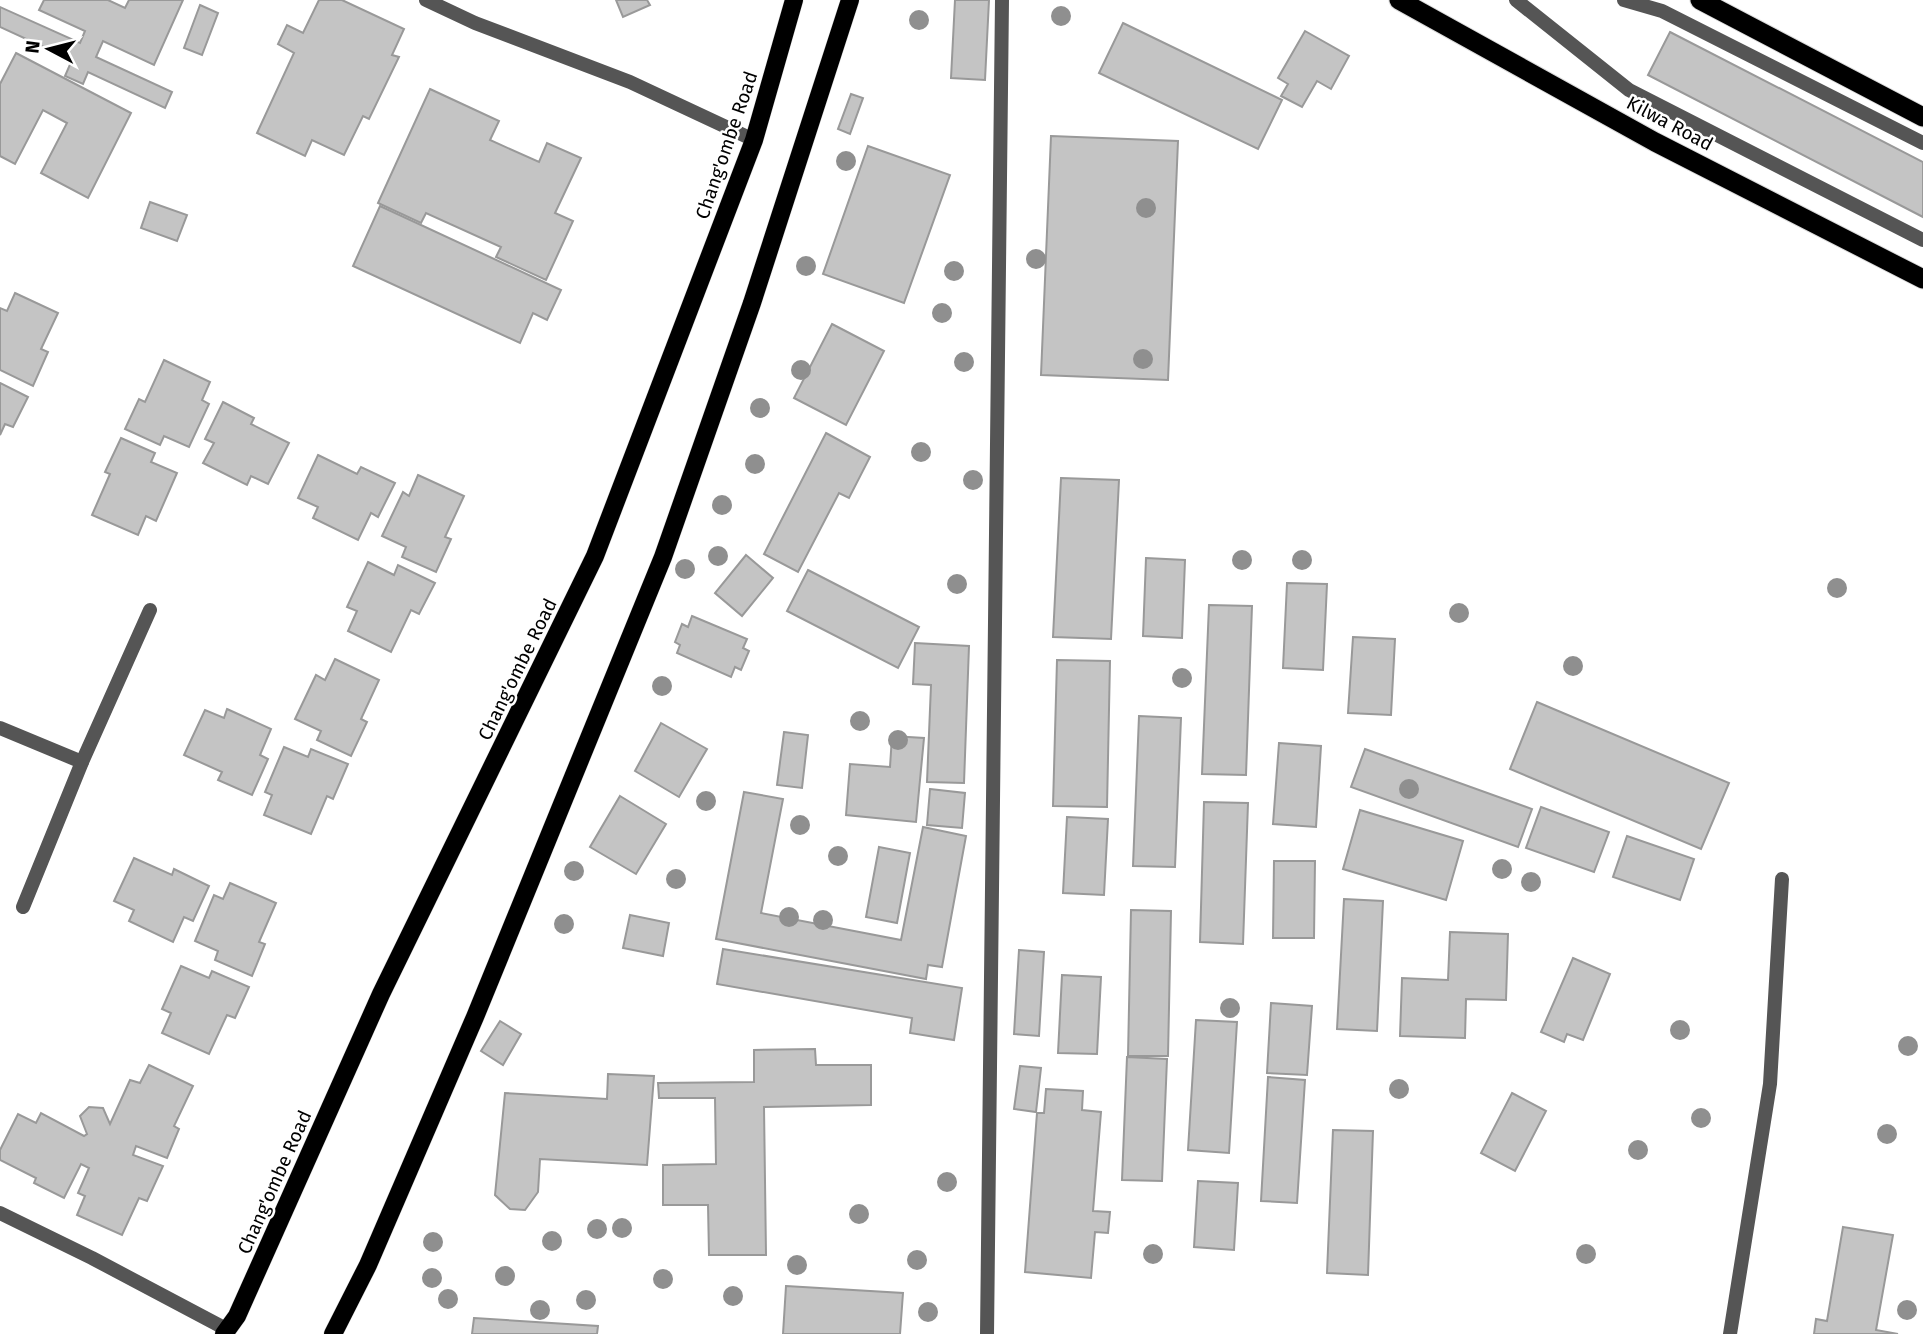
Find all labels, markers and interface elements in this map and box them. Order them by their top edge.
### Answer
north arrow [14,14,84,84]
text: N [20,39,45,55]
street label: Chang'ombe Road [690,68,763,222]
street label: Kilwa Road [1623,91,1717,156]
street label: Chang'ombe Road [473,595,562,744]
street label: Chang'ombe Road [232,1107,316,1258]

